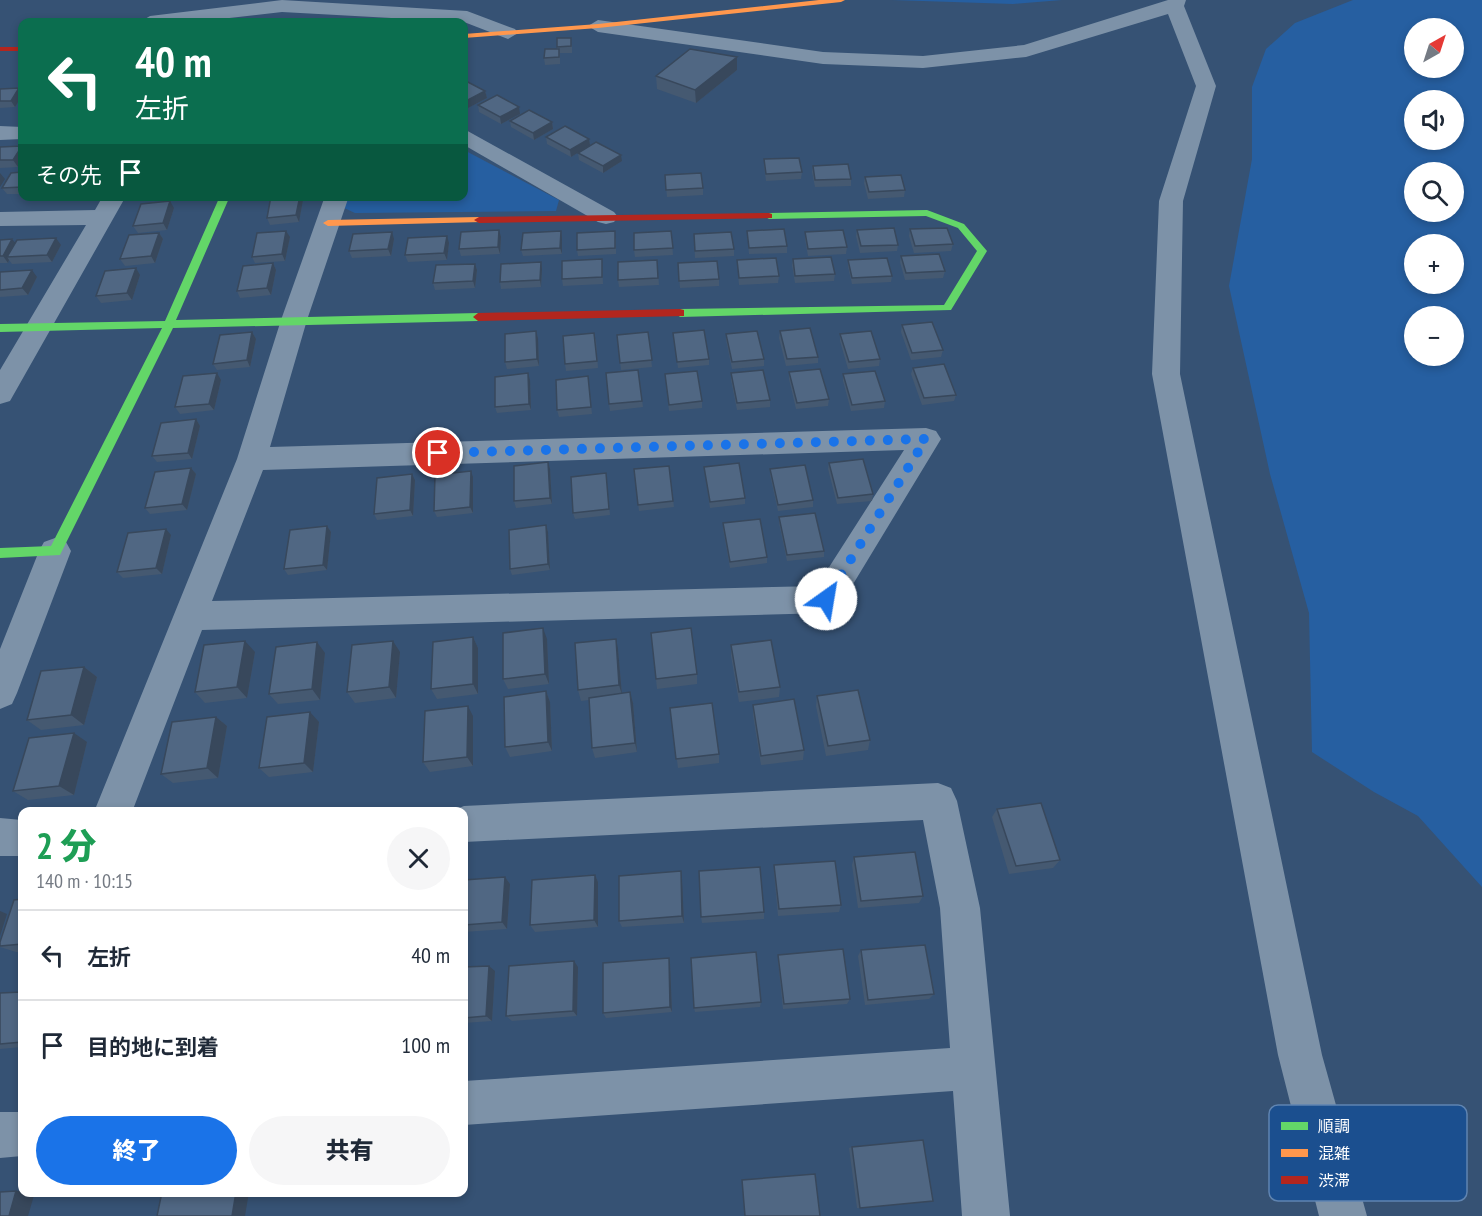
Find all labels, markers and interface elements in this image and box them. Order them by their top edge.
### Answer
north arrow [1404,18,1464,78]
map controls [1404,18,1464,366]
text: 40 m [135,34,212,89]
icon: left [36,42,114,120]
button: sound [1404,90,1464,150]
text: 左折 [135,91,189,125]
icon: arrive [114,156,147,189]
text: その先 [36,161,102,189]
button: search [1404,162,1464,222]
button: + [1404,234,1464,294]
button: − [1404,306,1464,366]
pin [412,427,463,478]
icon: arrive [421,436,454,469]
position arrow [794,567,858,631]
text: 2 分 [36,822,97,869]
button: close [387,827,450,890]
text: 140 m · 10:15 [36,868,133,894]
icon: left [36,939,69,972]
text: 40 m [411,941,450,969]
text: 左折 [87,943,131,971]
icon: arrive [36,1029,69,1062]
text: 100 m [401,1031,450,1059]
text: 目的地に到着 [87,1033,219,1061]
legend [1269,1105,1467,1201]
button: 終了 [36,1116,237,1185]
button: 共有 [249,1116,450,1185]
text: 順調 [1318,1116,1350,1136]
text: 混雑 [1318,1143,1350,1163]
text: 渋滞 [1318,1170,1350,1190]

